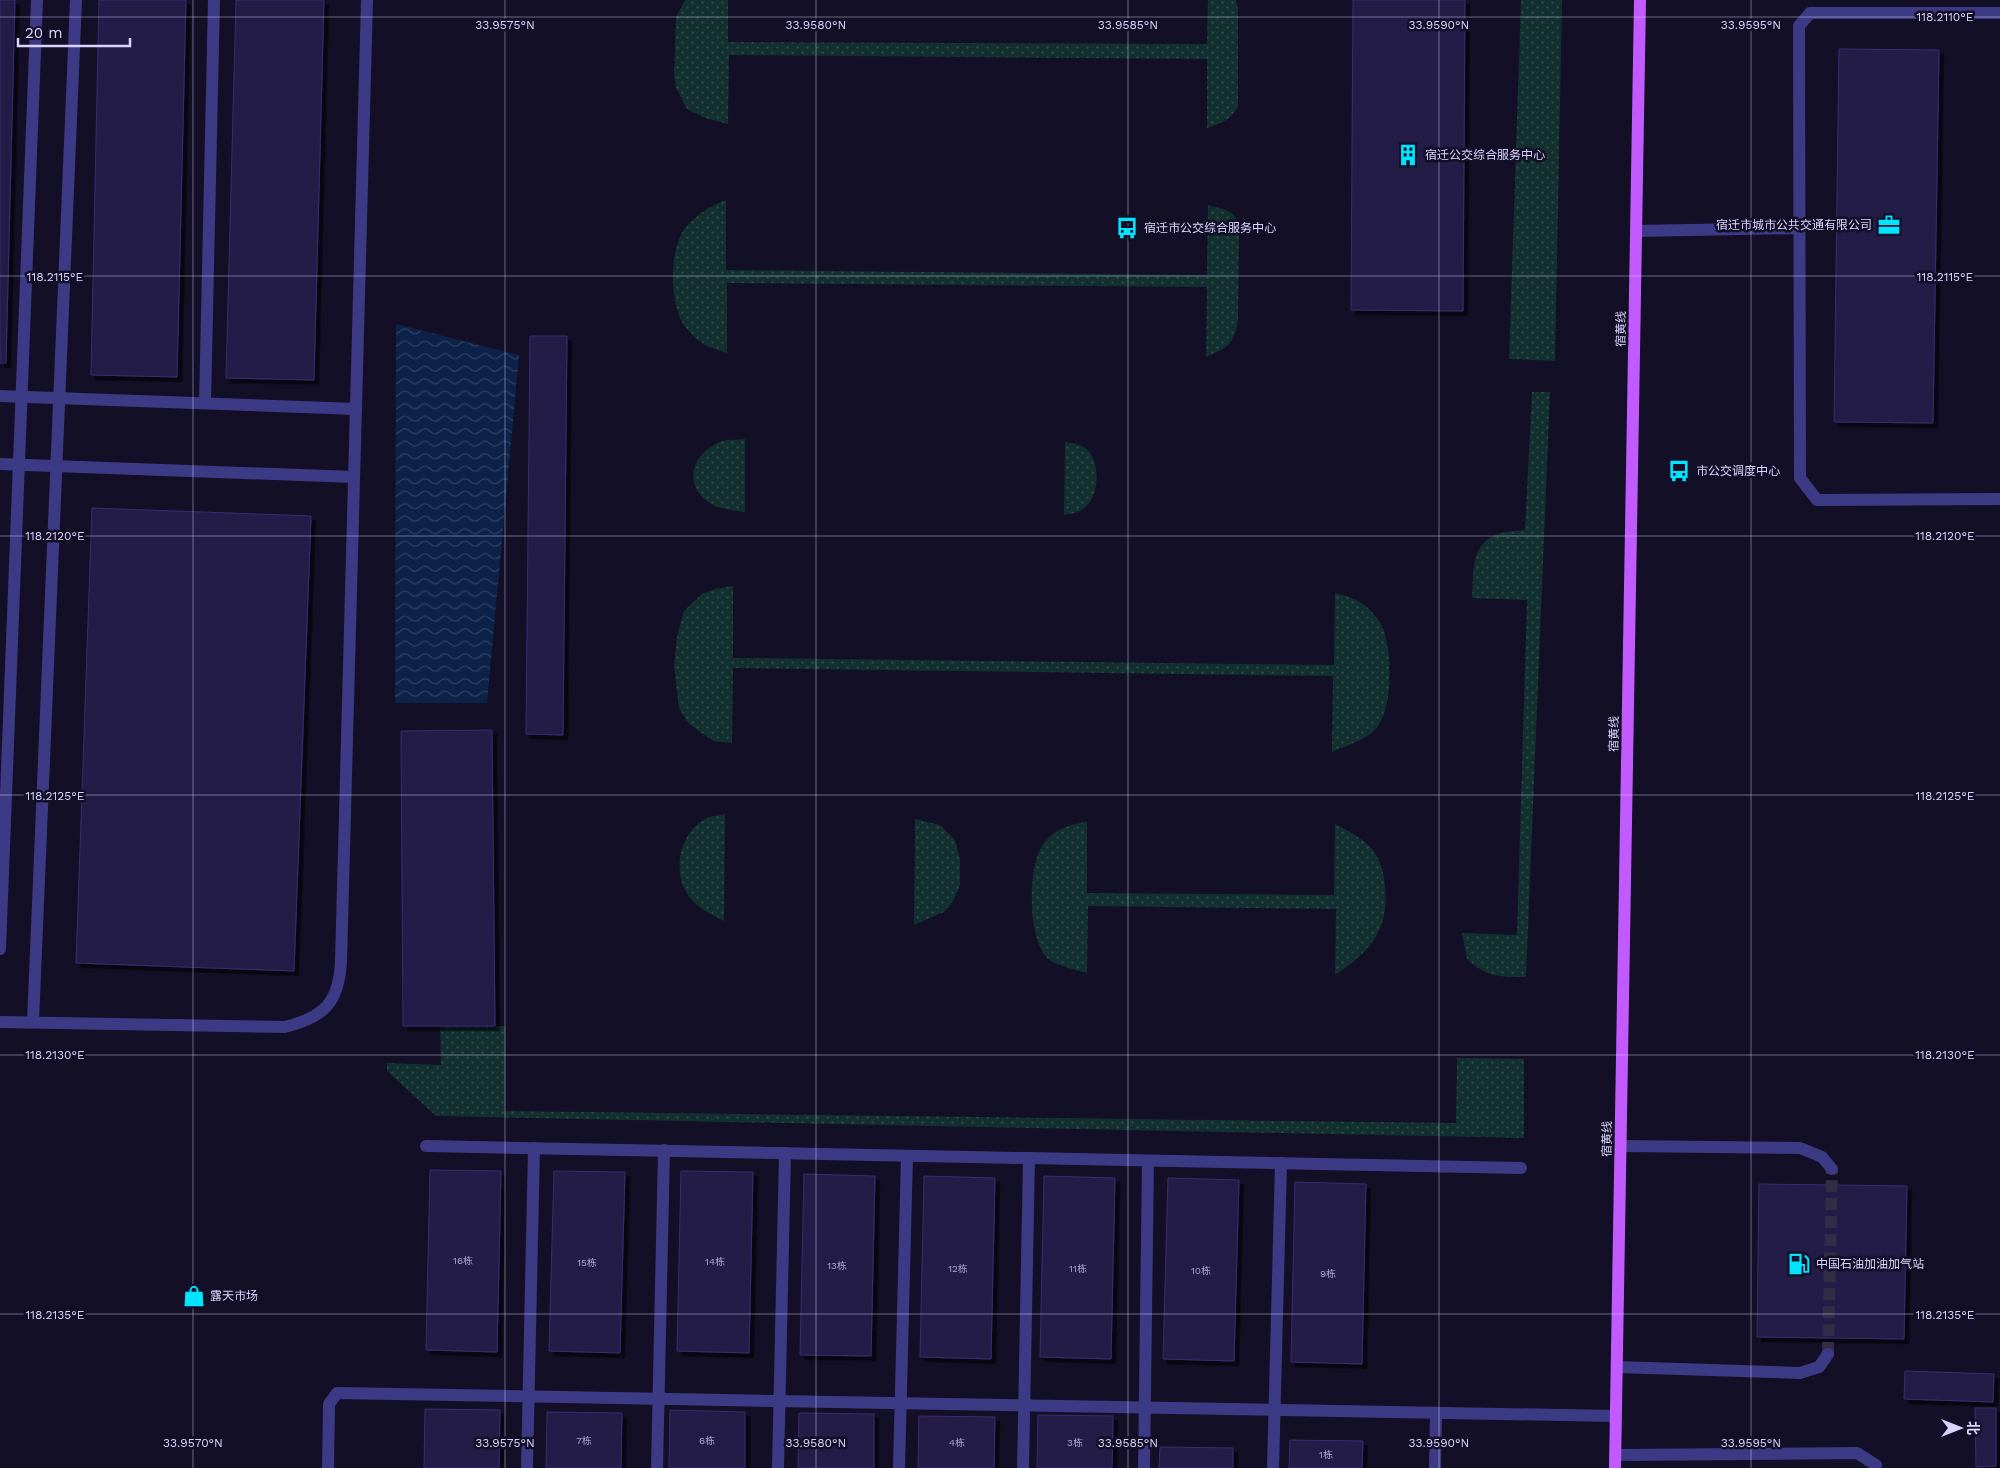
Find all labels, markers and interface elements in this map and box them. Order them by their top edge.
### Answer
text: 118.2110°E [1917,10,1974,24]
scale bar [18,15,130,47]
text: 33.9575°N [475,18,535,32]
text: 33.9580°N [786,18,846,32]
text: 33.9585°N [1098,18,1158,32]
text: 33.9590°N [1409,18,1469,32]
text: 33.9595°N [1721,18,1781,32]
text: 20 m [25,24,63,42]
building icon: 宿迁公交综合服务中心 [1395,142,1421,168]
place label: 宿迁公交综合服务中心 [1425,148,1545,162]
office icon: 宿迁市城市公共交通有限公司 [1876,212,1902,238]
bus stop icon: 宿迁市公交综合服务中心 [1114,215,1140,241]
place label: 宿迁市城市公共交通有限公司 [1716,218,1872,232]
place label: 宿迁市公交综合服务中心 [1144,221,1276,235]
text: 118.2115°E [27,270,84,284]
text: 118.2115°E [1917,270,1974,284]
street label: 宿黄线 [1614,311,1628,347]
bus stop icon: 市公交调度中心 [1666,458,1692,484]
place label: 市公交调度中心 [1696,464,1780,478]
text: 118.2120°E [25,529,85,543]
text: 118.2120°E [1915,529,1975,543]
street label: 宿黄线 [1607,716,1621,752]
text: 118.2125°E [26,789,85,803]
text: 118.2125°E [1916,789,1975,803]
text: 118.2130°E [25,1048,85,1062]
text: 118.2130°E [1915,1048,1975,1062]
street label: 宿黄线 [1600,1121,1614,1157]
fuel station icon: 中国石油加油加气站 [1786,1251,1812,1277]
house number: 16栋 [453,1255,473,1266]
house number: 14栋 [705,1256,725,1267]
house number: 15栋 [577,1257,597,1268]
place label: 中国石油加油加气站 [1816,1257,1924,1271]
house number: 13栋 [827,1260,847,1271]
house number: 12栋 [948,1263,968,1274]
house number: 11栋 [1069,1263,1087,1274]
house number: 10栋 [1191,1265,1211,1276]
house number: 9栋 [1320,1268,1336,1279]
shop icon: 露天市场 [181,1283,207,1309]
place label: 露天市场 [210,1289,258,1303]
text: 118.2135°E [26,1308,85,1322]
text: 118.2135°E [1916,1308,1975,1322]
north arrow [1935,1403,1985,1453]
text: 北 [1965,1421,1981,1435]
house number: 7栋 [576,1435,592,1446]
house number: 6栋 [699,1435,715,1446]
text: 33.9570°N [163,1436,223,1450]
text: 33.9575°N [475,1436,535,1450]
text: 33.9580°N [786,1436,846,1450]
text: 33.9585°N [1098,1436,1158,1450]
text: 33.9590°N [1409,1436,1469,1450]
text: 33.9595°N [1721,1436,1781,1450]
house number: 4栋 [949,1437,965,1448]
house number: 3栋 [1067,1437,1083,1448]
house number: 1栋 [1319,1449,1333,1460]

